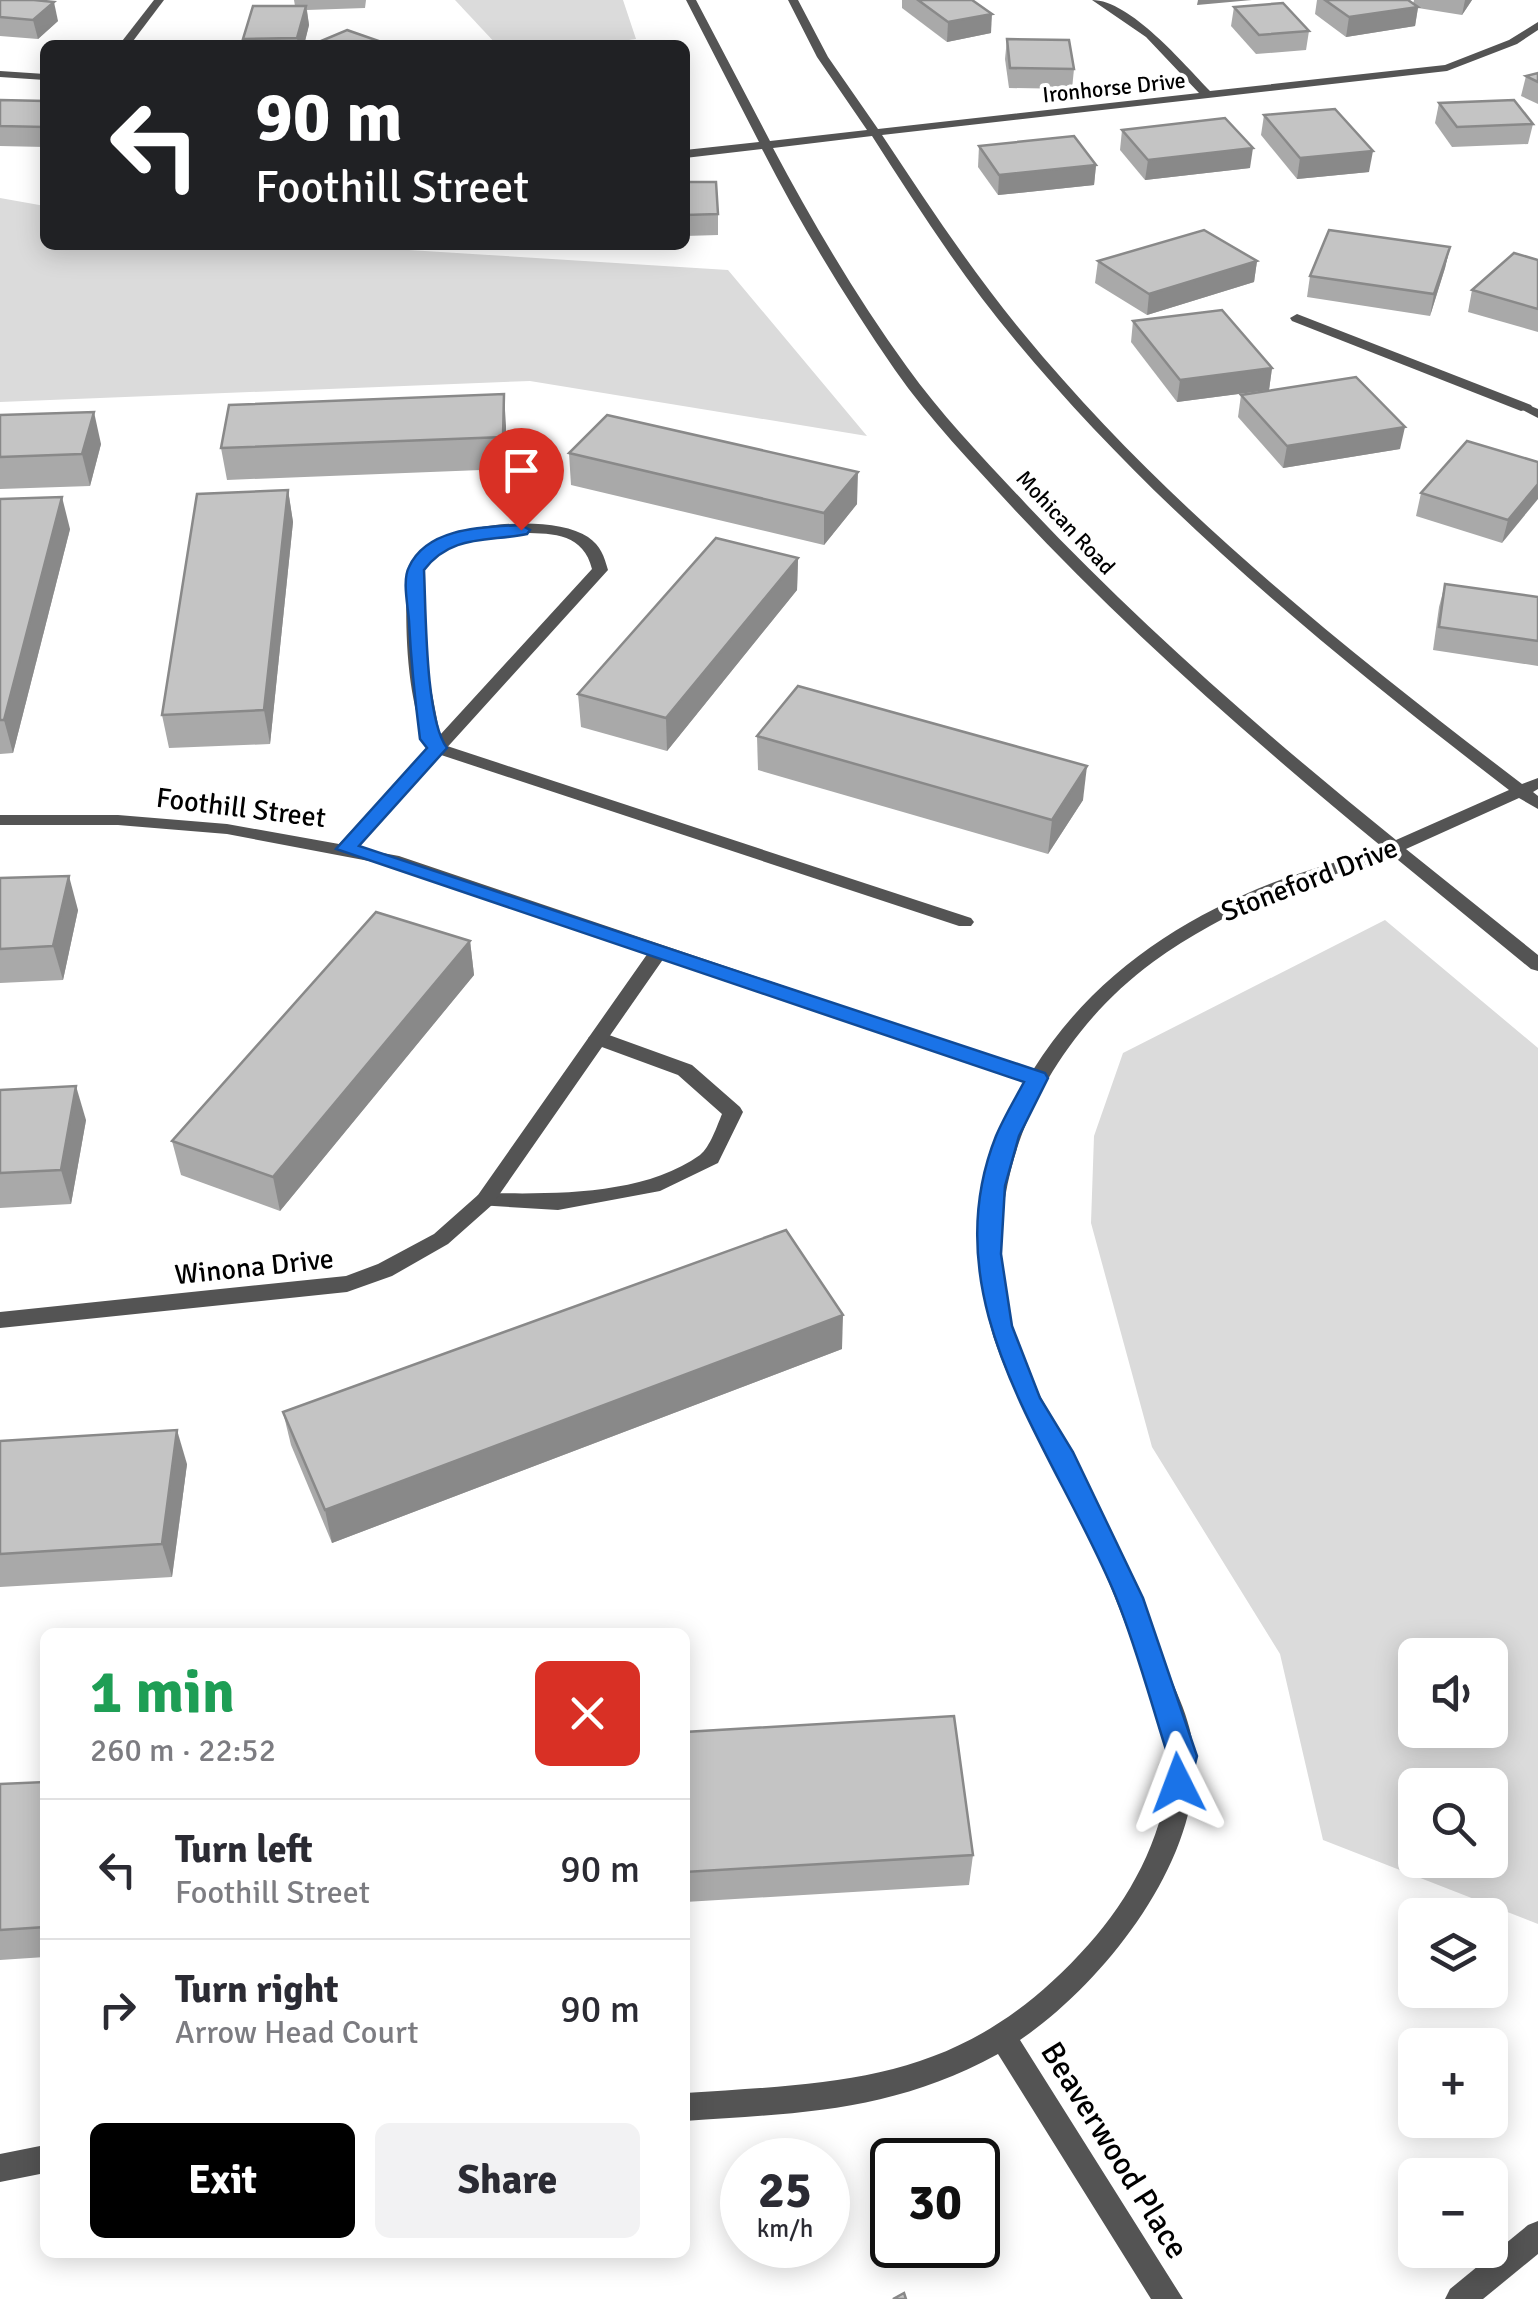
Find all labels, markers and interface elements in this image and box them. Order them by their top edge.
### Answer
street label: Ironhorse Drive [1041,67,1187,108]
text: 90 m [255,74,403,160]
icon: left [90,80,220,210]
text: Foothill Street [255,160,529,215]
pin [479,428,564,531]
icon: arrive [494,443,549,498]
street label: Mohican Road [1011,465,1121,580]
street label: Foothill Street [154,781,328,835]
street label: Stoneford Drive [1216,831,1402,929]
street label: Winona Drive [173,1242,335,1292]
map controls [1398,1638,1508,2268]
button: sound [1398,1638,1508,1748]
text: 1 min [90,1656,235,1730]
button: close [535,1661,640,1766]
text: 260 m · 22:52 [90,1731,276,1770]
position arrow [1126,1731,1230,1835]
button: search [1398,1768,1508,1878]
text: Turn left [175,1826,313,1873]
icon: left [90,1842,145,1897]
text: 90 m [560,1846,640,1893]
text: Foothill Street [175,1873,370,1912]
button: layers [1398,1898,1508,2008]
text: Turn right [175,1966,339,2013]
icon: right [90,1982,145,2037]
text: 90 m [560,1986,640,2033]
text: Arrow Head Court [175,2013,419,2052]
button: + [1398,2028,1508,2138]
street label: Beaverwood Place [1032,2035,1197,2266]
button: Exit [90,2123,355,2238]
button: Share [375,2123,640,2238]
speed limit sign: 30 [870,2138,1000,2268]
button: − [1398,2158,1508,2268]
text: 25 [758,2160,812,2222]
text: km/h [757,2213,813,2244]

